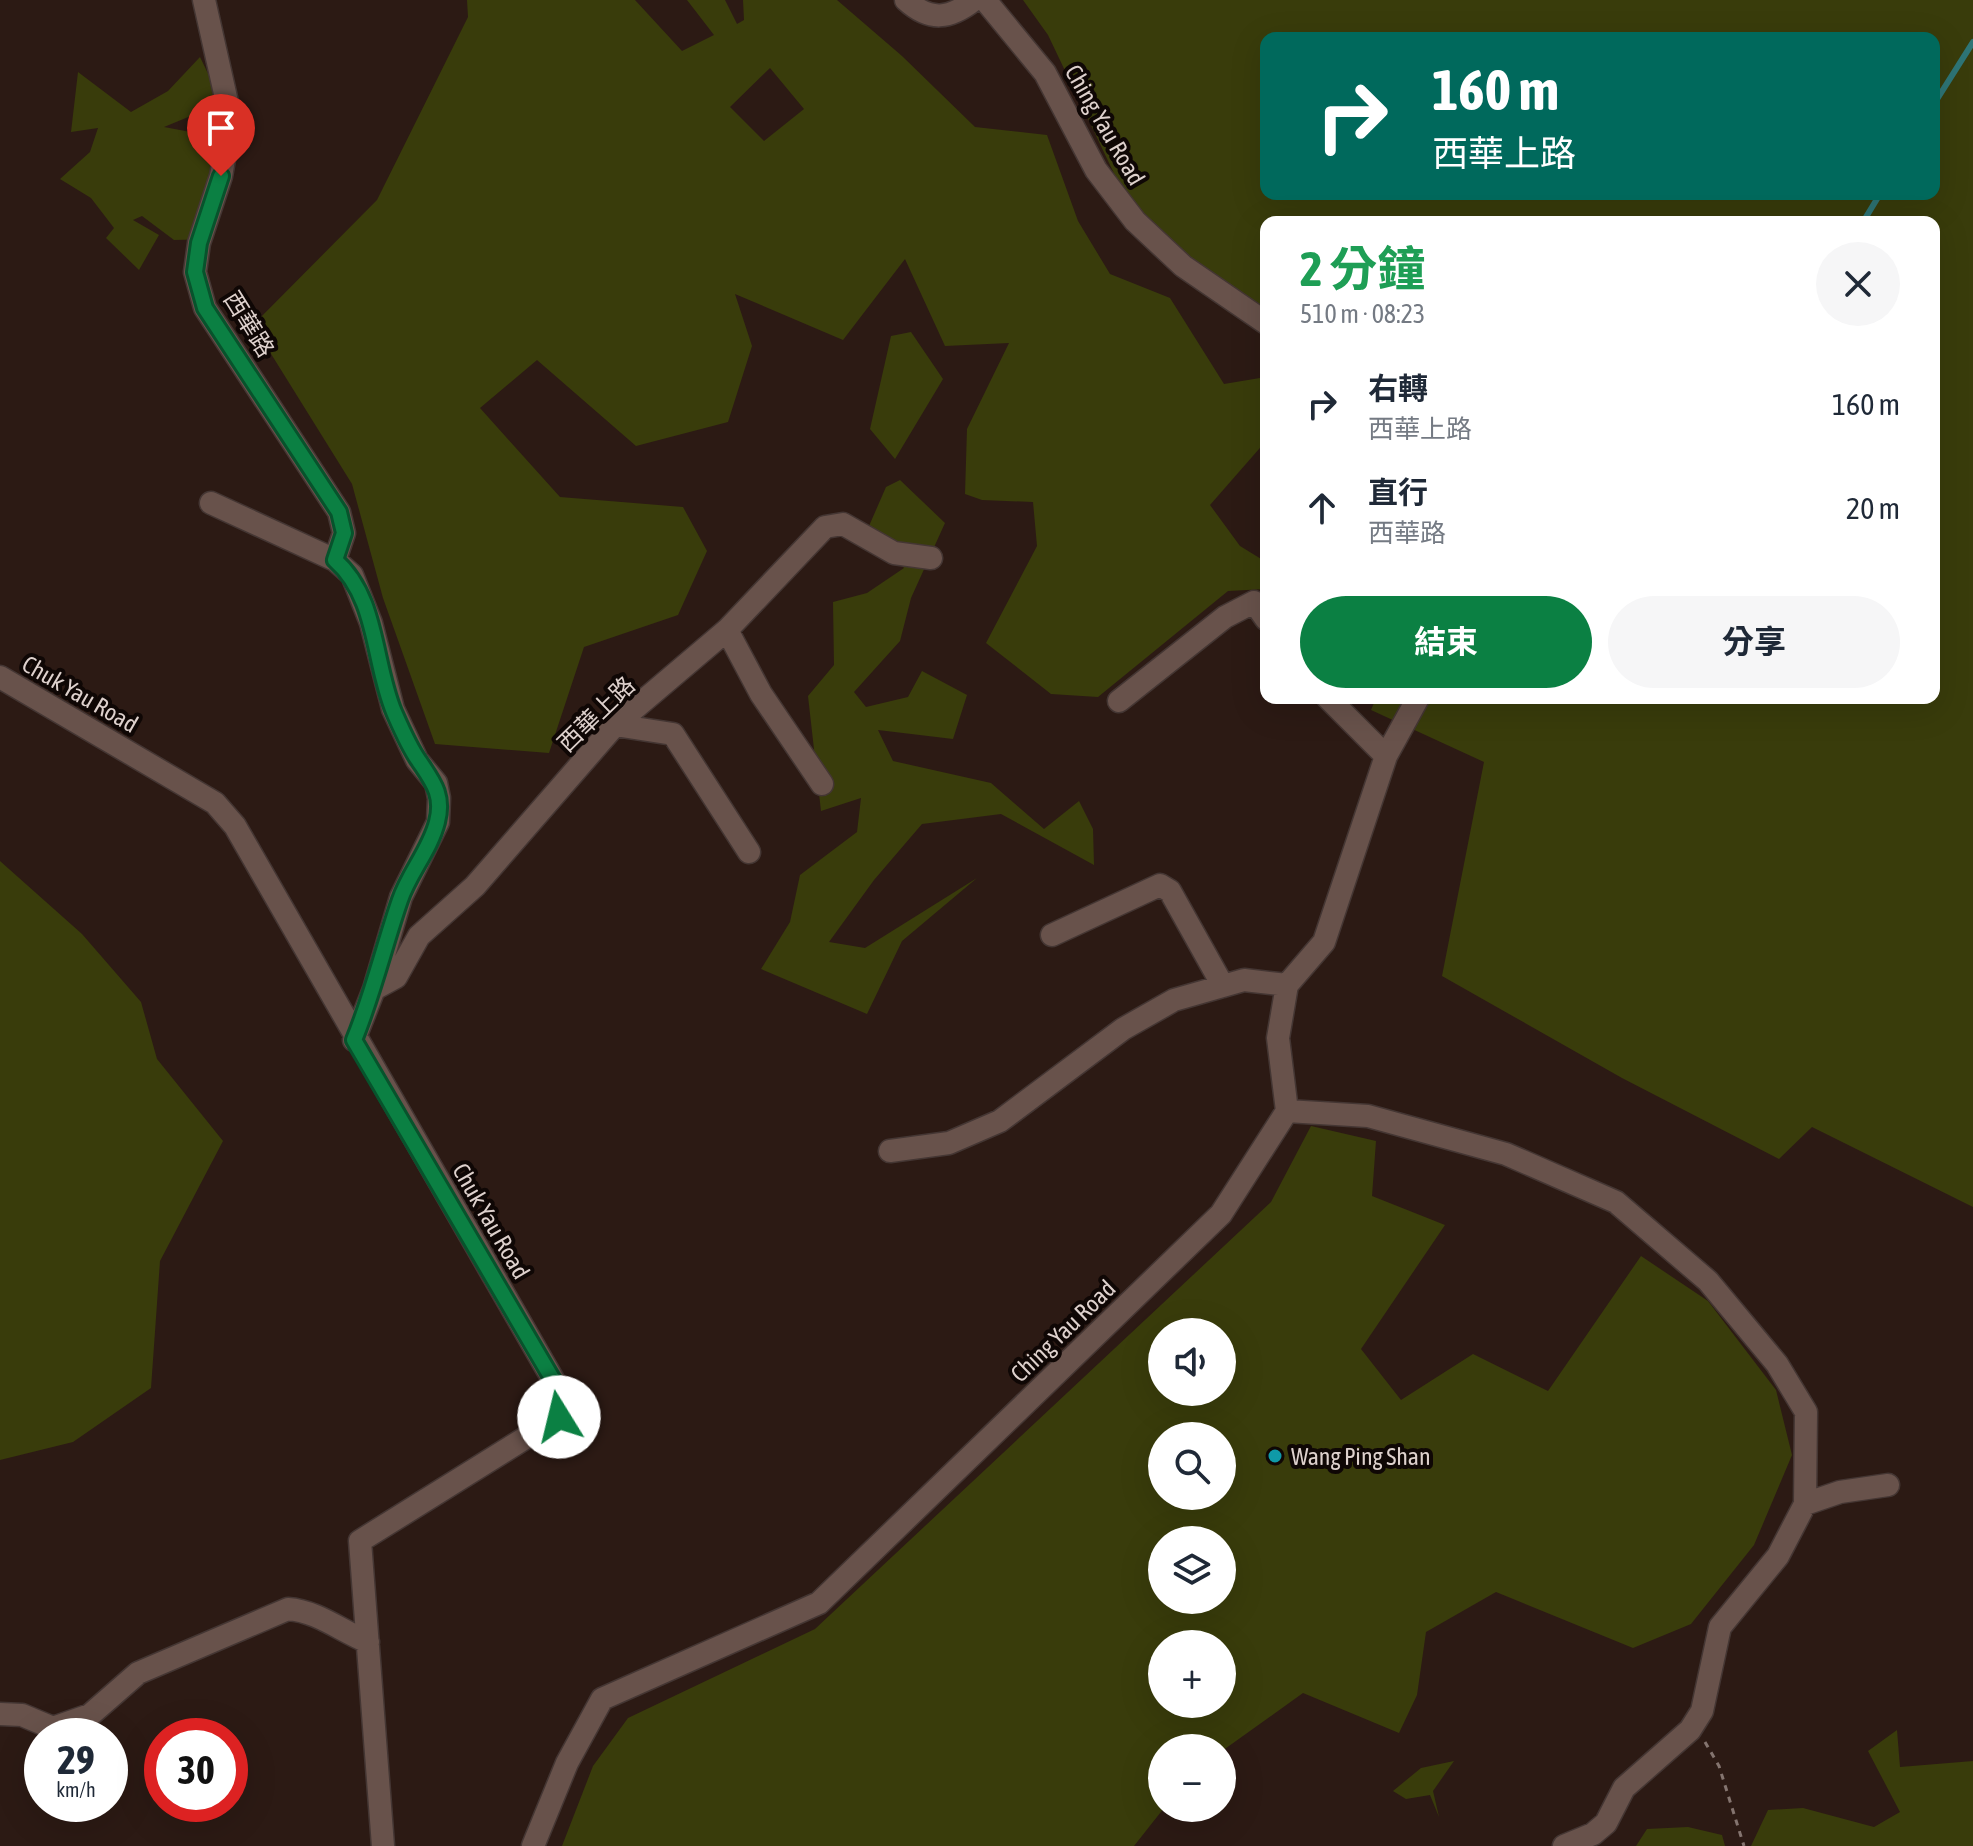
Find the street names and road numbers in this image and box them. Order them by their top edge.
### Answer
street label: Ching Yau Road [1060,60,1150,190]
street label: 西華路 [218,286,280,362]
street label: Chuk Yau Road [17,650,143,738]
street label: 西華上路 [552,671,640,757]
street label: Chuk Yau Road [447,1158,535,1284]
street label: Ching Yau Road [1005,1275,1121,1387]

